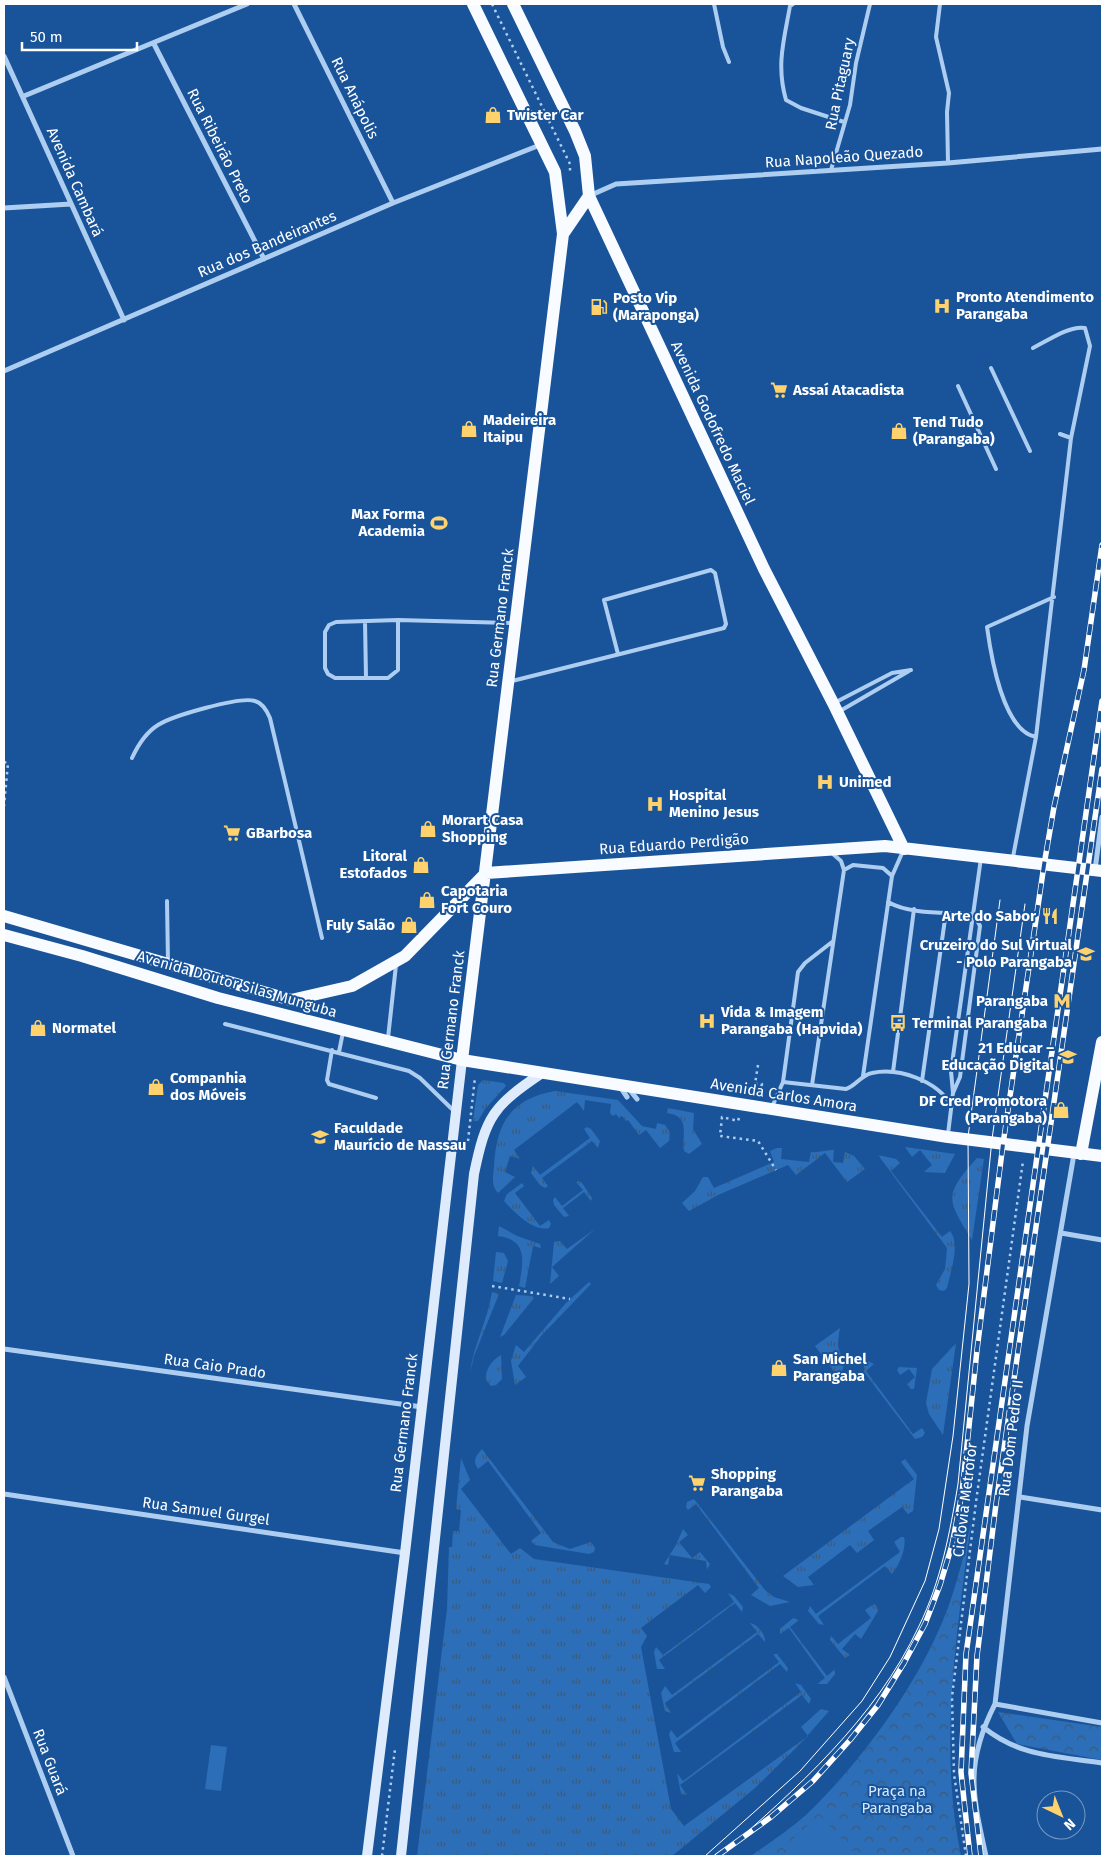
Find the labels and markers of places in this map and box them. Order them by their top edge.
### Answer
shop icon: Twister Car [483,105,503,125]
place label: Twister Car [507,106,584,124]
place label: Pronto Atendimento Parangaba [956,288,1094,323]
place label: Posto Vip (Maraponga) [613,289,699,324]
hospital icon: Pronto Atendimento Parangaba [932,296,952,316]
fuel station icon: Posto Vip (Maraponga) [589,297,609,317]
supermarket icon: Assaí Atacadista [769,380,789,400]
place label: Assaí Atacadista [792,381,904,399]
place label: Madeireira Itaipu [483,411,556,446]
place label: Tend Tudo (Parangaba) [913,413,995,448]
shop icon: Madeireira Itaipu [459,419,479,439]
shop icon: Tend Tudo (Parangaba) [889,421,909,441]
place label: Max Forma Academia [351,505,425,540]
sports icon: Max Forma Academia [429,513,449,533]
hospital icon: Unimed [815,772,835,792]
place label: Unimed [839,773,892,791]
place label: Hospital Menino Jesus [669,786,759,821]
hospital icon: Hospital Menino Jesus [645,794,665,814]
place label: Morart Casa Shopping [442,811,523,846]
shop icon: Morart Casa Shopping [418,819,438,839]
supermarket icon: GBarbosa [222,823,242,843]
place label: GBarbosa [246,824,312,842]
place label: Litoral Estofados [339,847,408,882]
shop icon: Litoral Estofados [411,855,431,875]
place label: Capotaria Fort Couro [441,882,512,917]
shop icon: Capotaria Fort Couro [417,890,437,910]
restaurant icon: Arte do Sabor [1040,906,1060,926]
place label: Arte do Sabor [941,907,1037,925]
shop icon: Fuly Salão [399,915,419,935]
place label: Fuly Salão [326,916,395,934]
place label: Cruzeiro do Sul Virtual - Polo Parangaba [920,936,1073,971]
school or university icon: Cruzeiro do Sul Virtual - Polo Parangaba [1076,944,1096,964]
metro station icon: Parangaba [1052,991,1072,1011]
place label: Parangaba [976,992,1048,1010]
place label: Vida & Imagem Parangaba (Hapvida) [720,1003,863,1038]
hospital icon: Vida & Imagem Parangaba (Hapvida) [697,1011,717,1031]
bus stop icon: Terminal Parangaba [888,1013,908,1033]
place label: Terminal Parangaba [912,1014,1047,1032]
shop icon: Normatel [28,1018,48,1038]
place label: Normatel [52,1019,116,1037]
place label: 21 Educar – Educação Digital [941,1039,1055,1075]
school or university icon: 21 Educar – Educação Digital [1058,1047,1078,1067]
place label: Companhia dos Móveis [170,1069,247,1104]
shop icon: Companhia dos Móveis [146,1077,166,1097]
place label: DF Cred Promotora (Parangaba) [919,1092,1047,1127]
shop icon: DF Cred Promotora (Parangaba) [1051,1100,1071,1120]
place label: Faculdade Maurício de Nassau [334,1119,466,1154]
school or university icon: Faculdade Maurício de Nassau [310,1127,330,1147]
place label: San Michel Parangaba [793,1350,867,1385]
shop icon: San Michel Parangaba [769,1358,789,1378]
place label: Shopping Parangaba [711,1465,783,1500]
supermarket icon: Shopping Parangaba [687,1473,707,1493]

